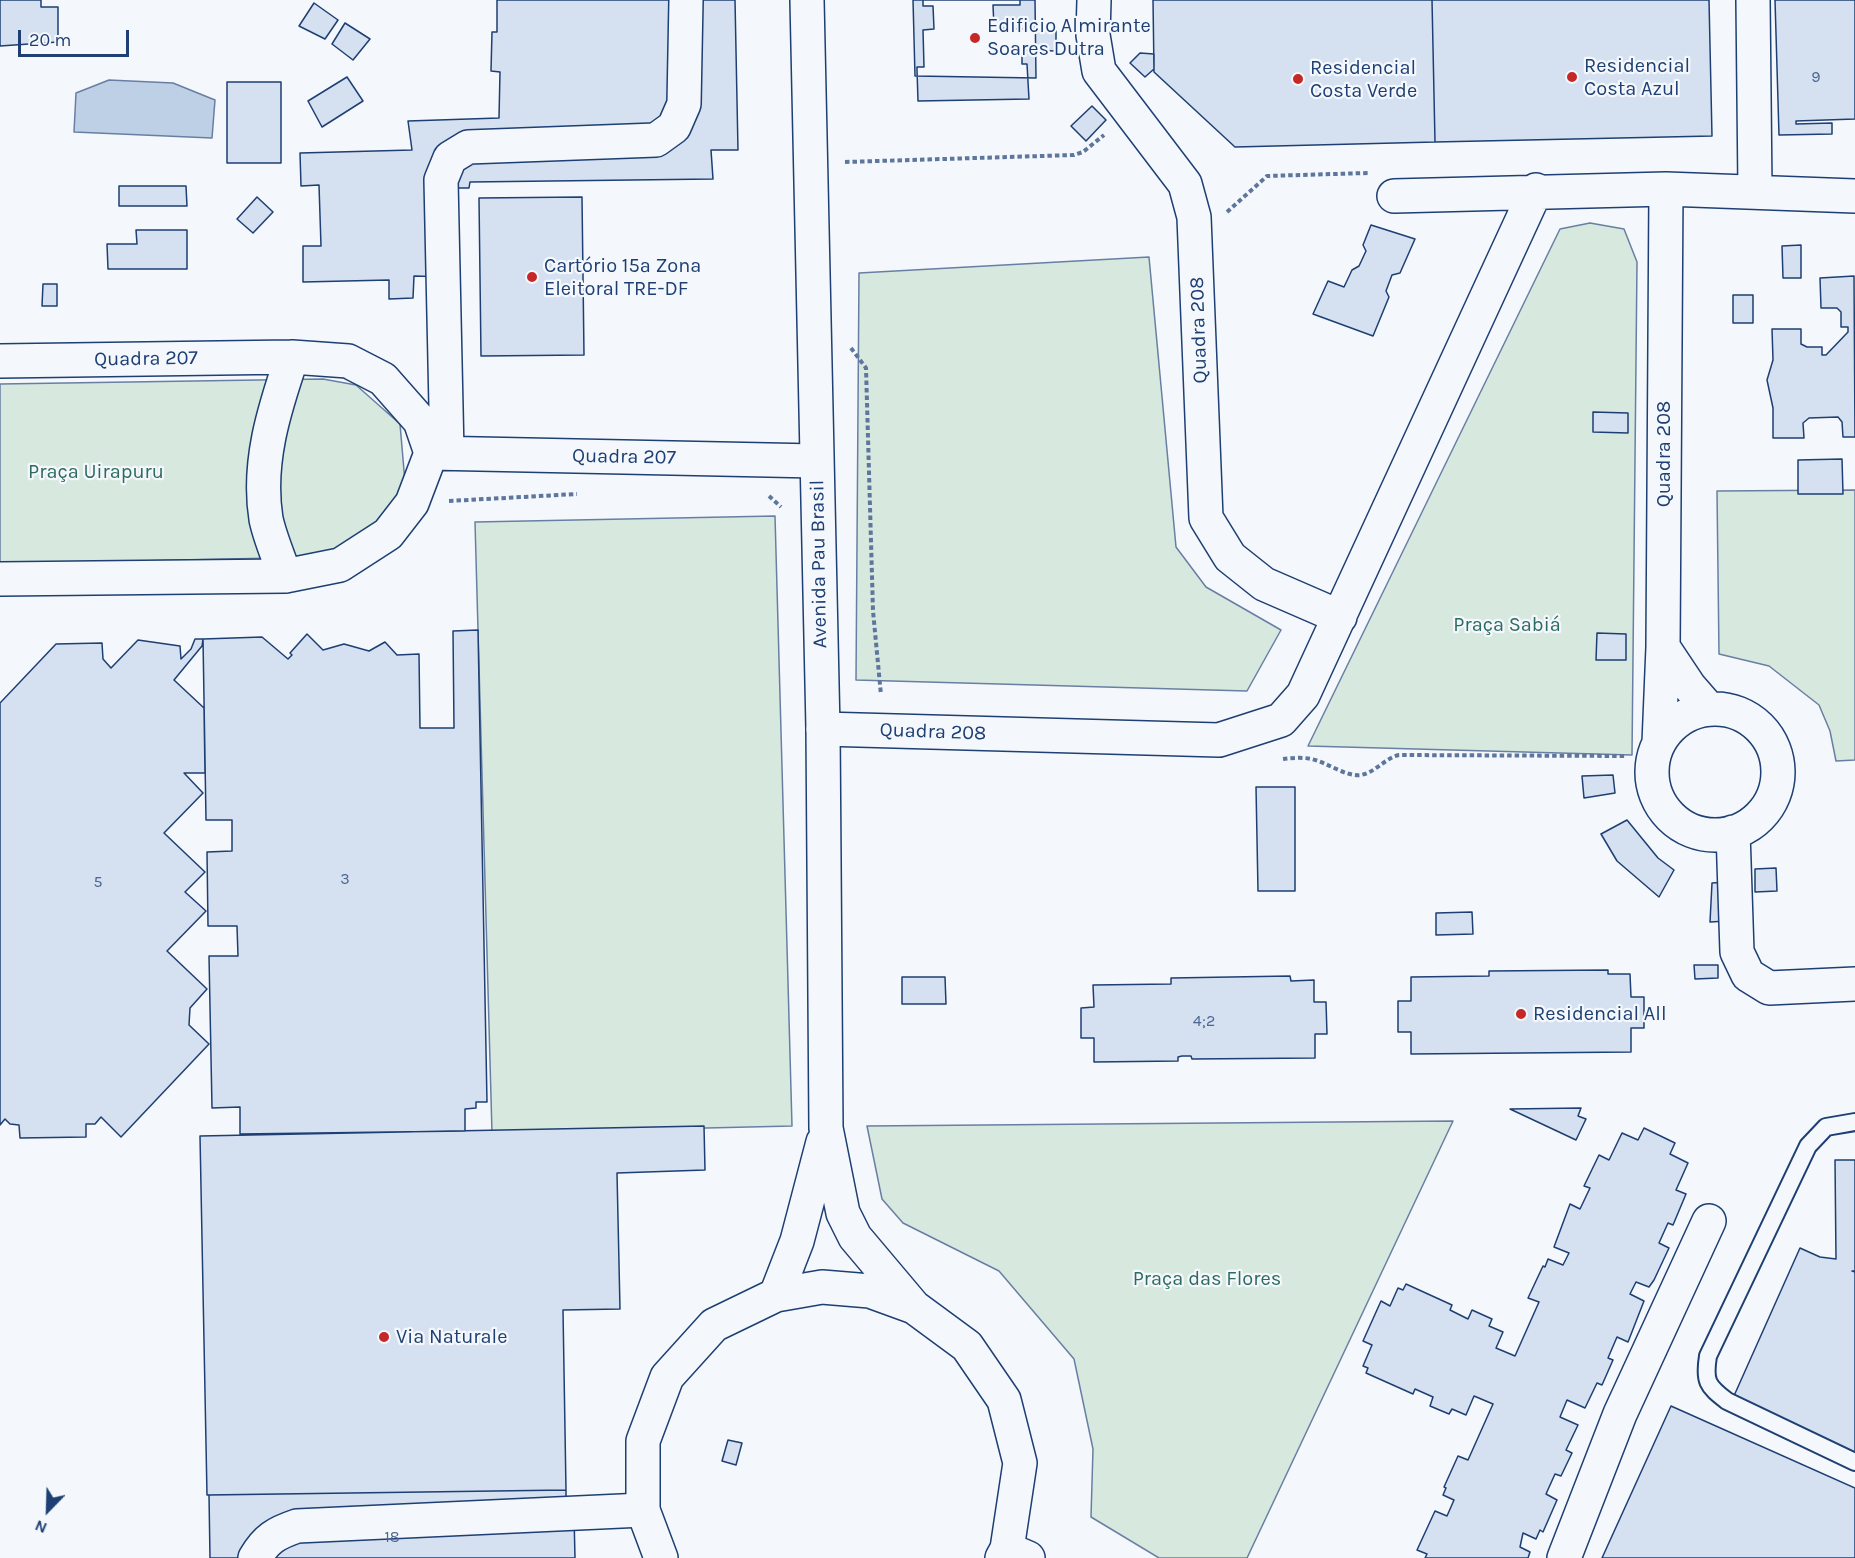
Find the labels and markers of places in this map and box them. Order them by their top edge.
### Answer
place label: Edificio Almirante Soares Dutra [987,14,1151,61]
marker: Edificio Almirante Soares Dutra [968,31,982,45]
place label: Residencial Costa Azul [1584,54,1690,101]
place label: Residencial Costa Verde [1310,56,1417,103]
marker: Residencial Costa Azul [1565,70,1579,84]
marker: Residencial Costa Verde [1291,72,1305,86]
place label: Cartório 15ª Zona Eleitoral TRE-DF [544,254,701,301]
marker: Cartório 15ª Zona Eleitoral TRE-DF [525,270,539,284]
place label: Residencial All [1533,1002,1667,1026]
marker: Residencial All [1514,1007,1528,1021]
place label: Via Naturale [396,1325,507,1349]
marker: Via Naturale [377,1330,391,1344]

